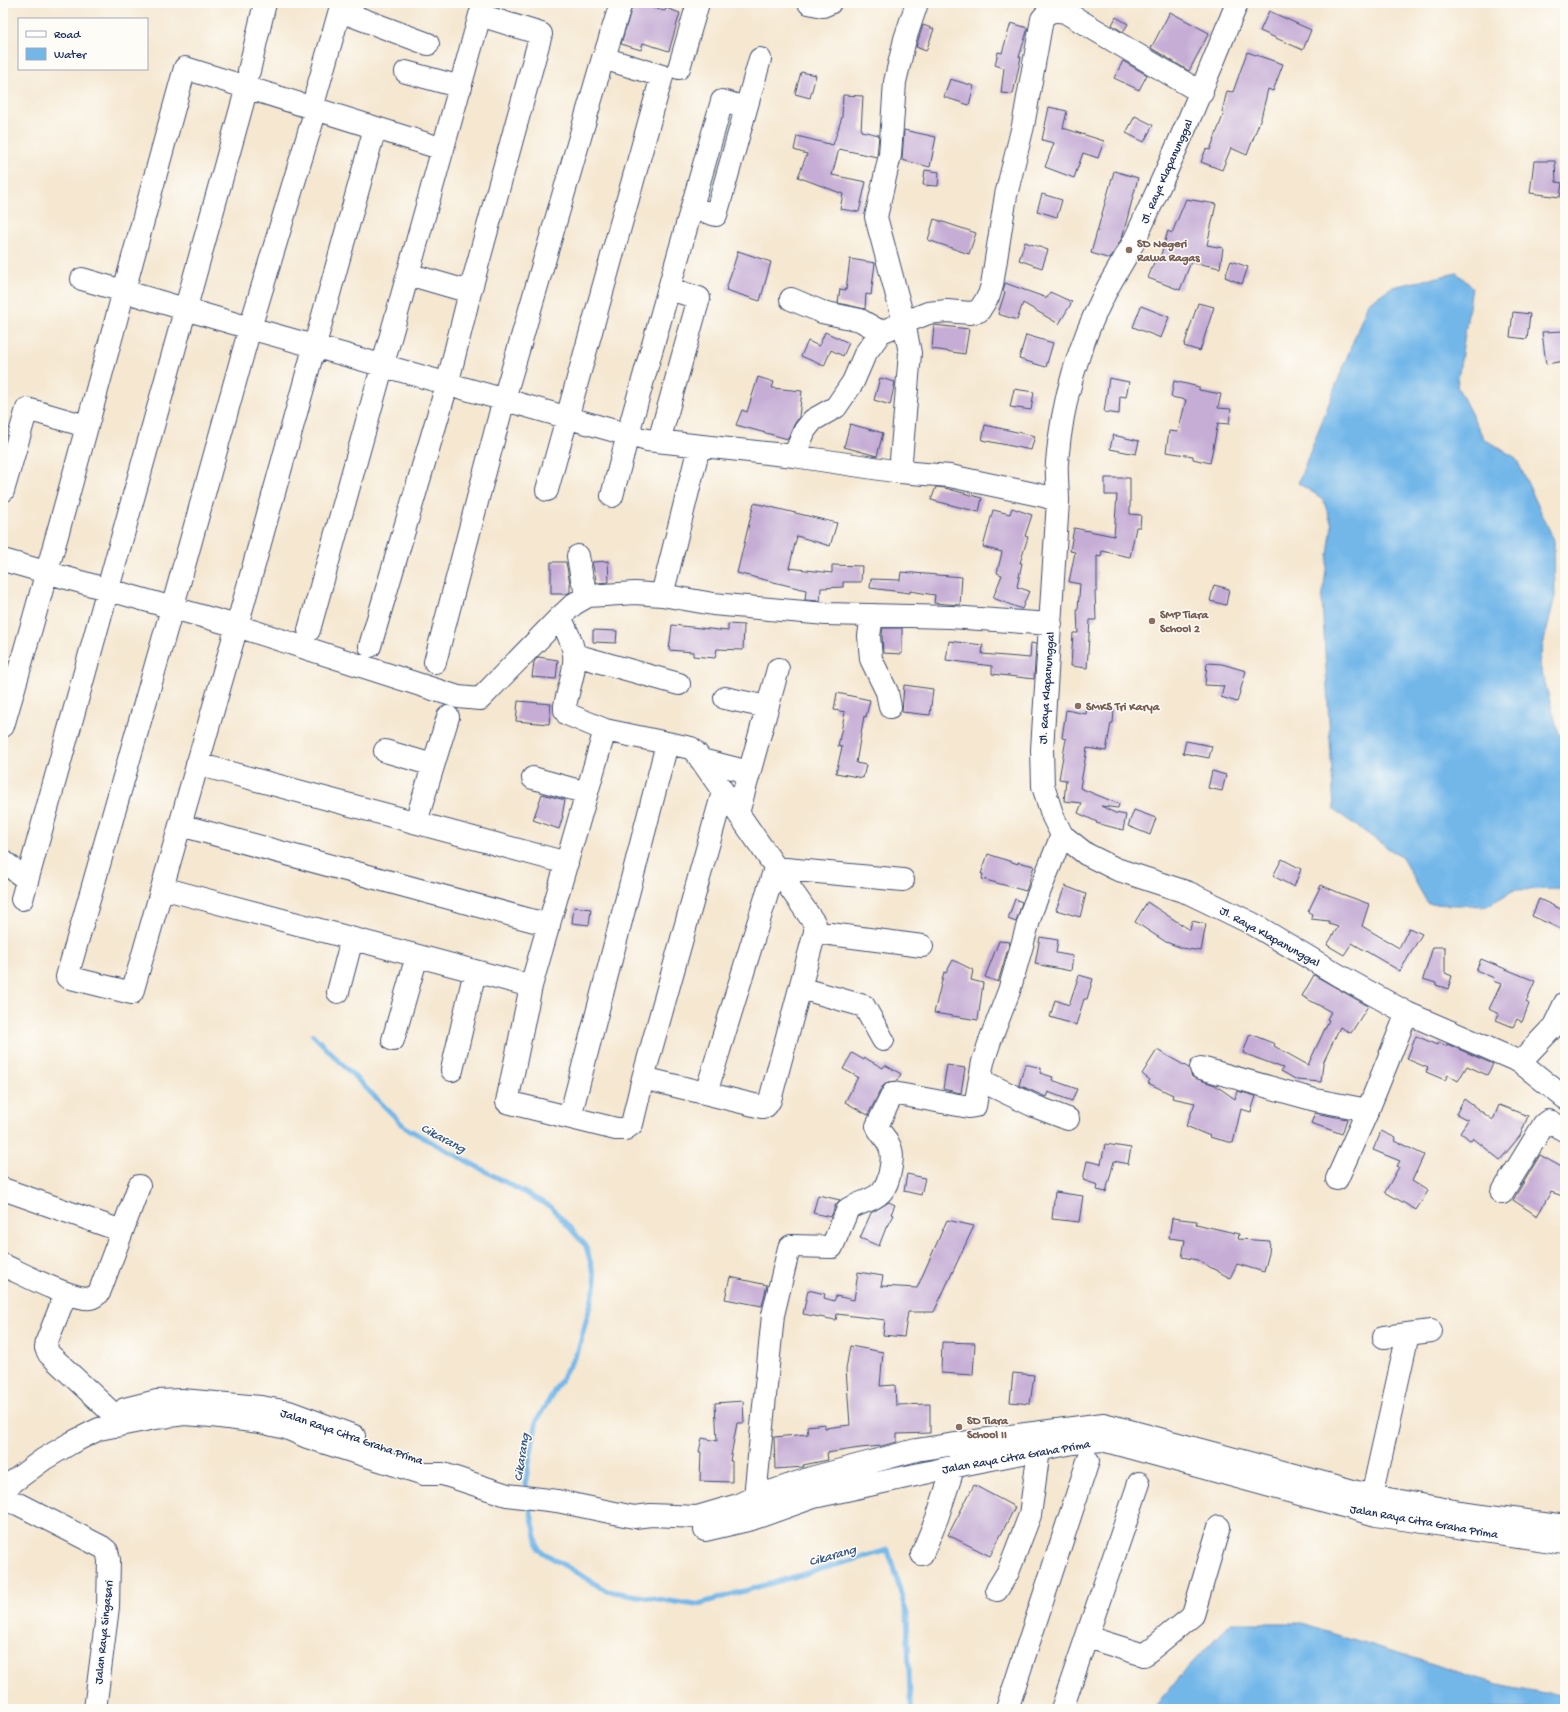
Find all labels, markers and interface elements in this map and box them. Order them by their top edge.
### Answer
legend [18,18,148,70]
text: Road [54,29,81,43]
text: Water [54,49,88,63]
street label: Jl. Raya Klapanunggal [1139,117,1197,226]
place label: SD Negeri Rawa Ragas [1136,238,1200,266]
marker: SD Negeri Rawa Ragas [1124,245,1134,255]
place label: SMP Tiara School 2 [1160,609,1209,637]
marker: SMP Tiara School 2 [1147,616,1157,626]
street label: Jl. Raya Klapanunggal [1037,631,1059,745]
marker: SMKS Tri Karya [1073,701,1083,711]
place label: SMKS Tri Karya [1086,701,1161,715]
street label: Jl. Raya Klapanunggal [1216,904,1322,971]
water label: Cikarang [418,1121,469,1158]
street label: Jalan Raya Citra Graha Prima [278,1407,425,1469]
place label: SD Tiara School II [967,1415,1009,1443]
marker: SD Tiara School II [954,1422,964,1432]
water label: Cikarang [511,1431,534,1482]
street label: Jalan Raya Citra Graha Prima [941,1438,1092,1478]
street label: Jalan Raya Citra Graha Prima [1349,1503,1499,1543]
water label: Cikarang [807,1542,859,1570]
street label: Jalan Raya Singasari [93,1579,117,1685]

